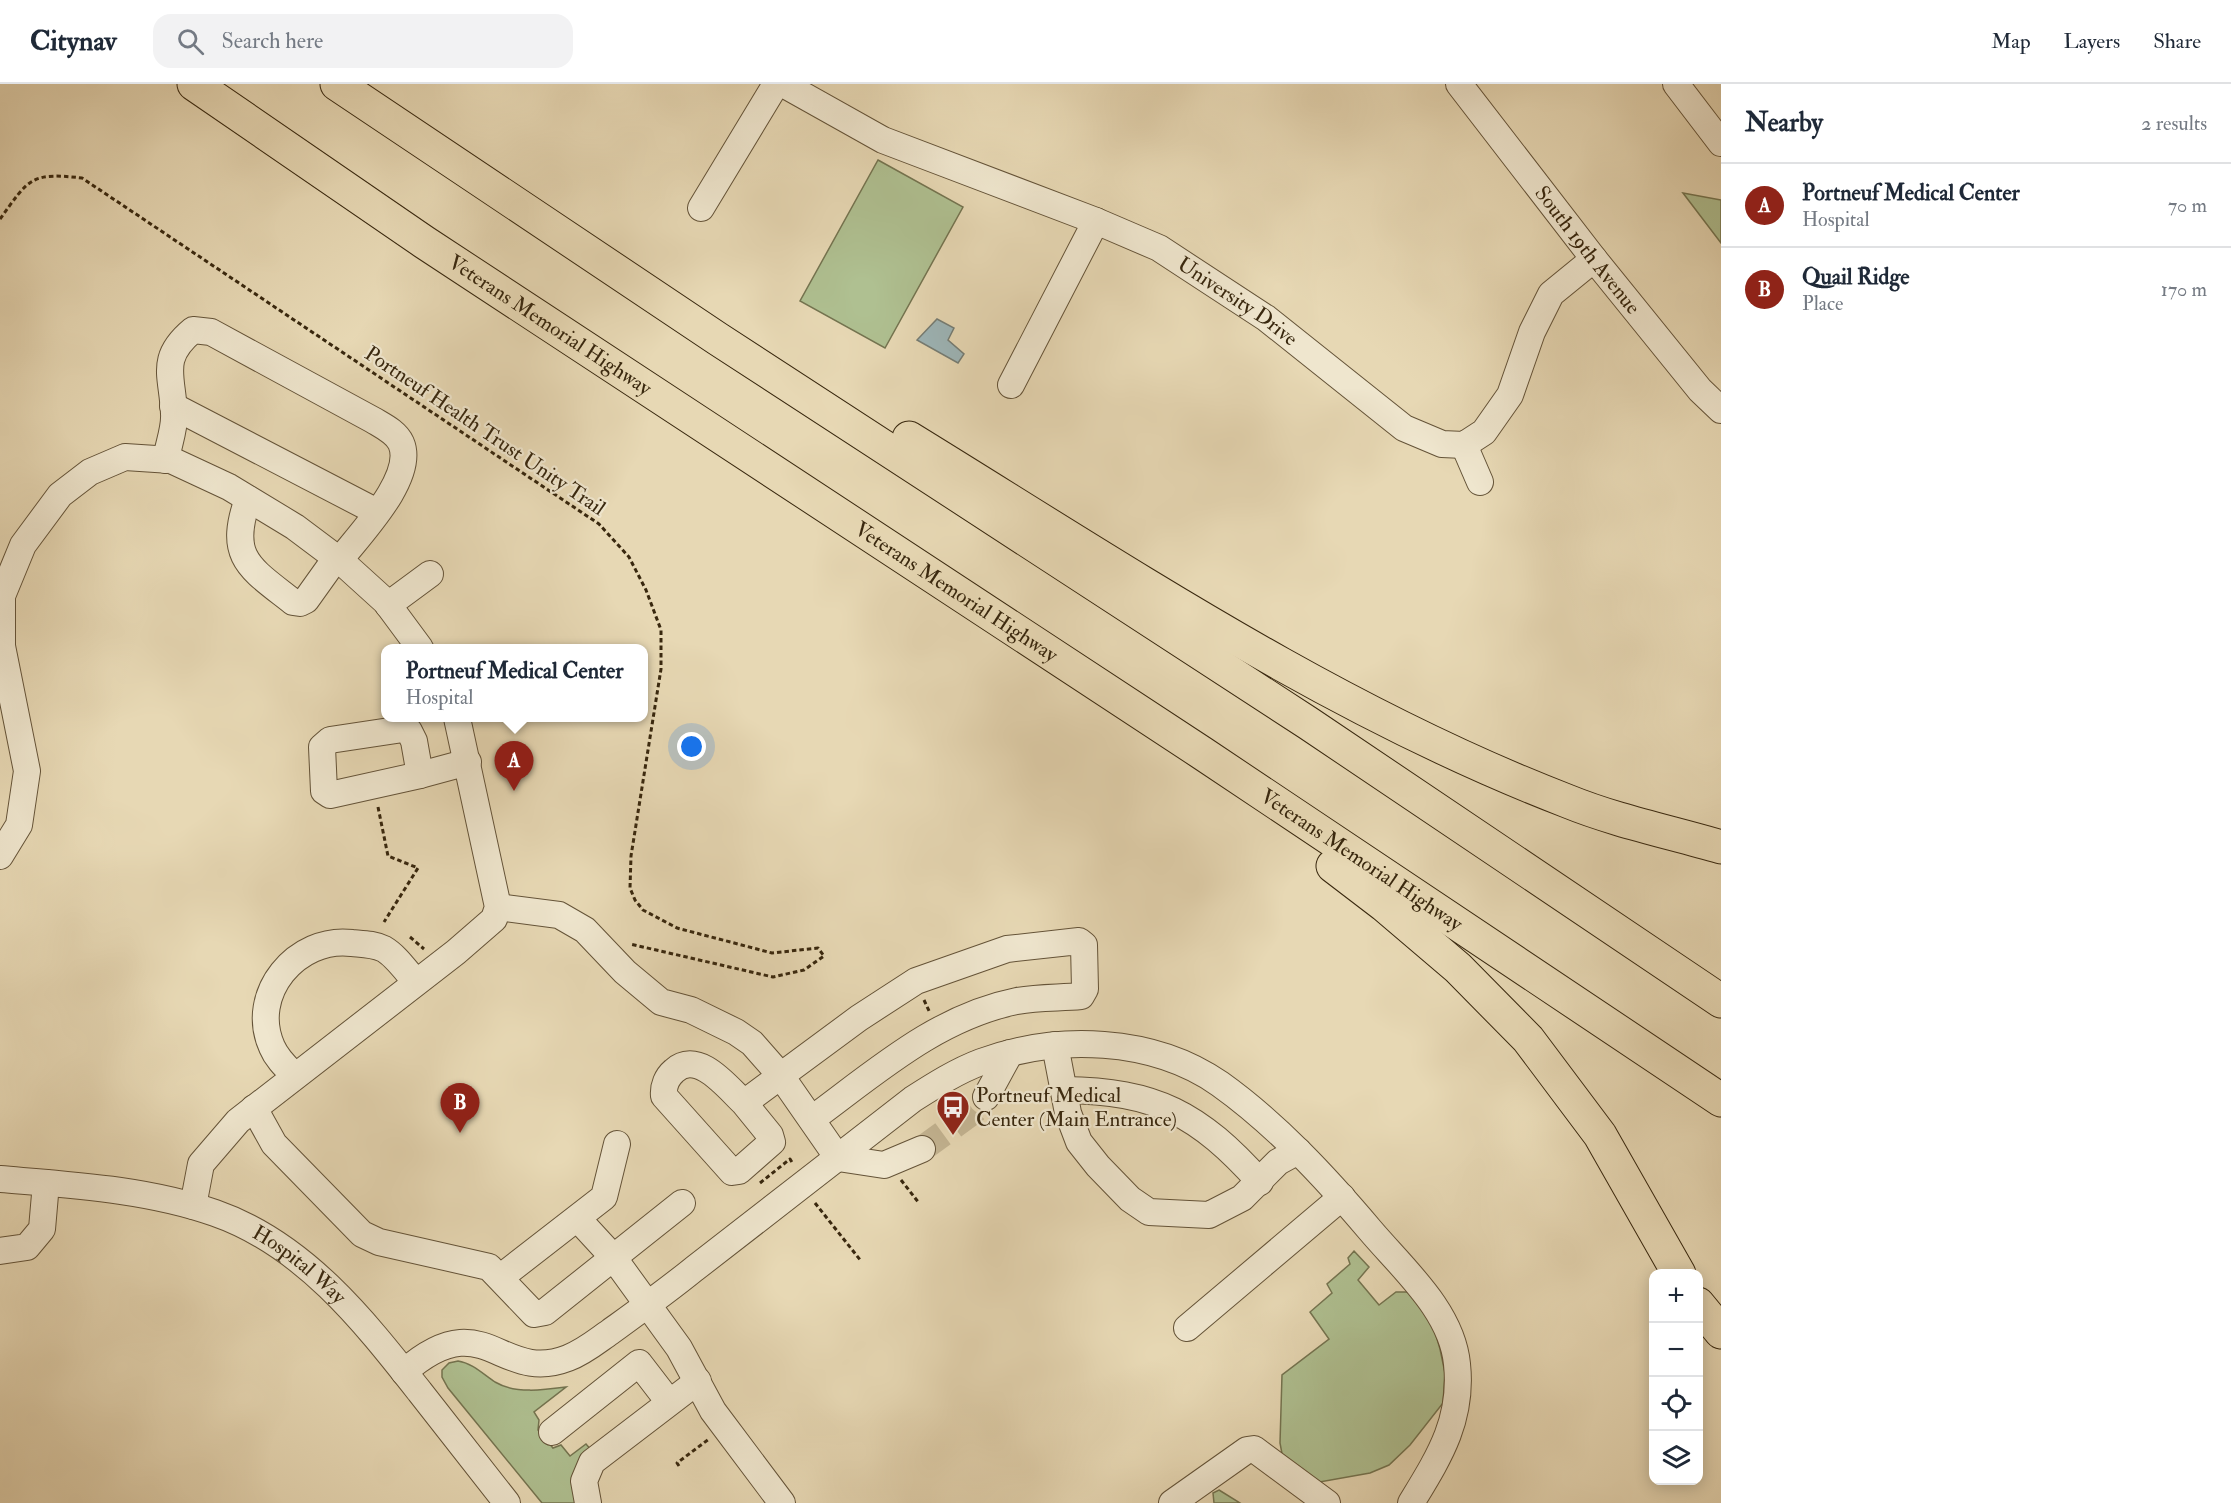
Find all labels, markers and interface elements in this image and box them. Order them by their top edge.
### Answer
search box [153,14,573,68]
text: Citynav [30,24,117,59]
icon: search [174,25,207,58]
text: Search here [222,27,323,55]
text: Map [1991,28,2031,55]
text: Layers [2064,28,2120,55]
text: Share [2153,28,2201,55]
text: Nearby [1745,107,1823,139]
text: 2 results [2141,111,2207,136]
text: Portneuf Medical Center [1802,179,2020,207]
street label: South 19th Avenue [1529,180,1647,320]
text: A [1758,193,1771,218]
text: 70 m [2168,193,2207,218]
text: Hospital [1802,207,1870,232]
street label: Veterans Memorial Highway [443,248,658,402]
street label: University Drive [1172,250,1304,352]
text: Quail Ridge [1802,263,1909,291]
text: B [1758,277,1771,302]
text: 170 m [2161,277,2207,302]
text: Place [1802,291,1843,316]
street label: Portneuf Health Trust Unity Trail [359,340,611,522]
street label: Veterans Memorial Highway [850,515,1064,669]
popup [381,644,648,722]
text: Portneuf Medical Center [406,657,623,685]
text: Hospital [406,685,473,710]
your location [677,732,706,761]
pin: A [494,742,534,791]
street label: Veterans Memorial Highway [1255,782,1469,938]
place label: Portneuf Medical Center (Main Entrance) [976,1082,1177,1133]
pin: B [440,1084,480,1133]
bus stop icon: Portneuf Medical Center (Main Entrance) [935,1089,971,1136]
street label: Hospital Way [248,1219,353,1310]
map controls [1649,1269,1703,1485]
button: + [1649,1269,1703,1323]
button: − [1649,1323,1703,1377]
button: locate [1649,1377,1703,1431]
button: layers [1649,1431,1703,1485]

